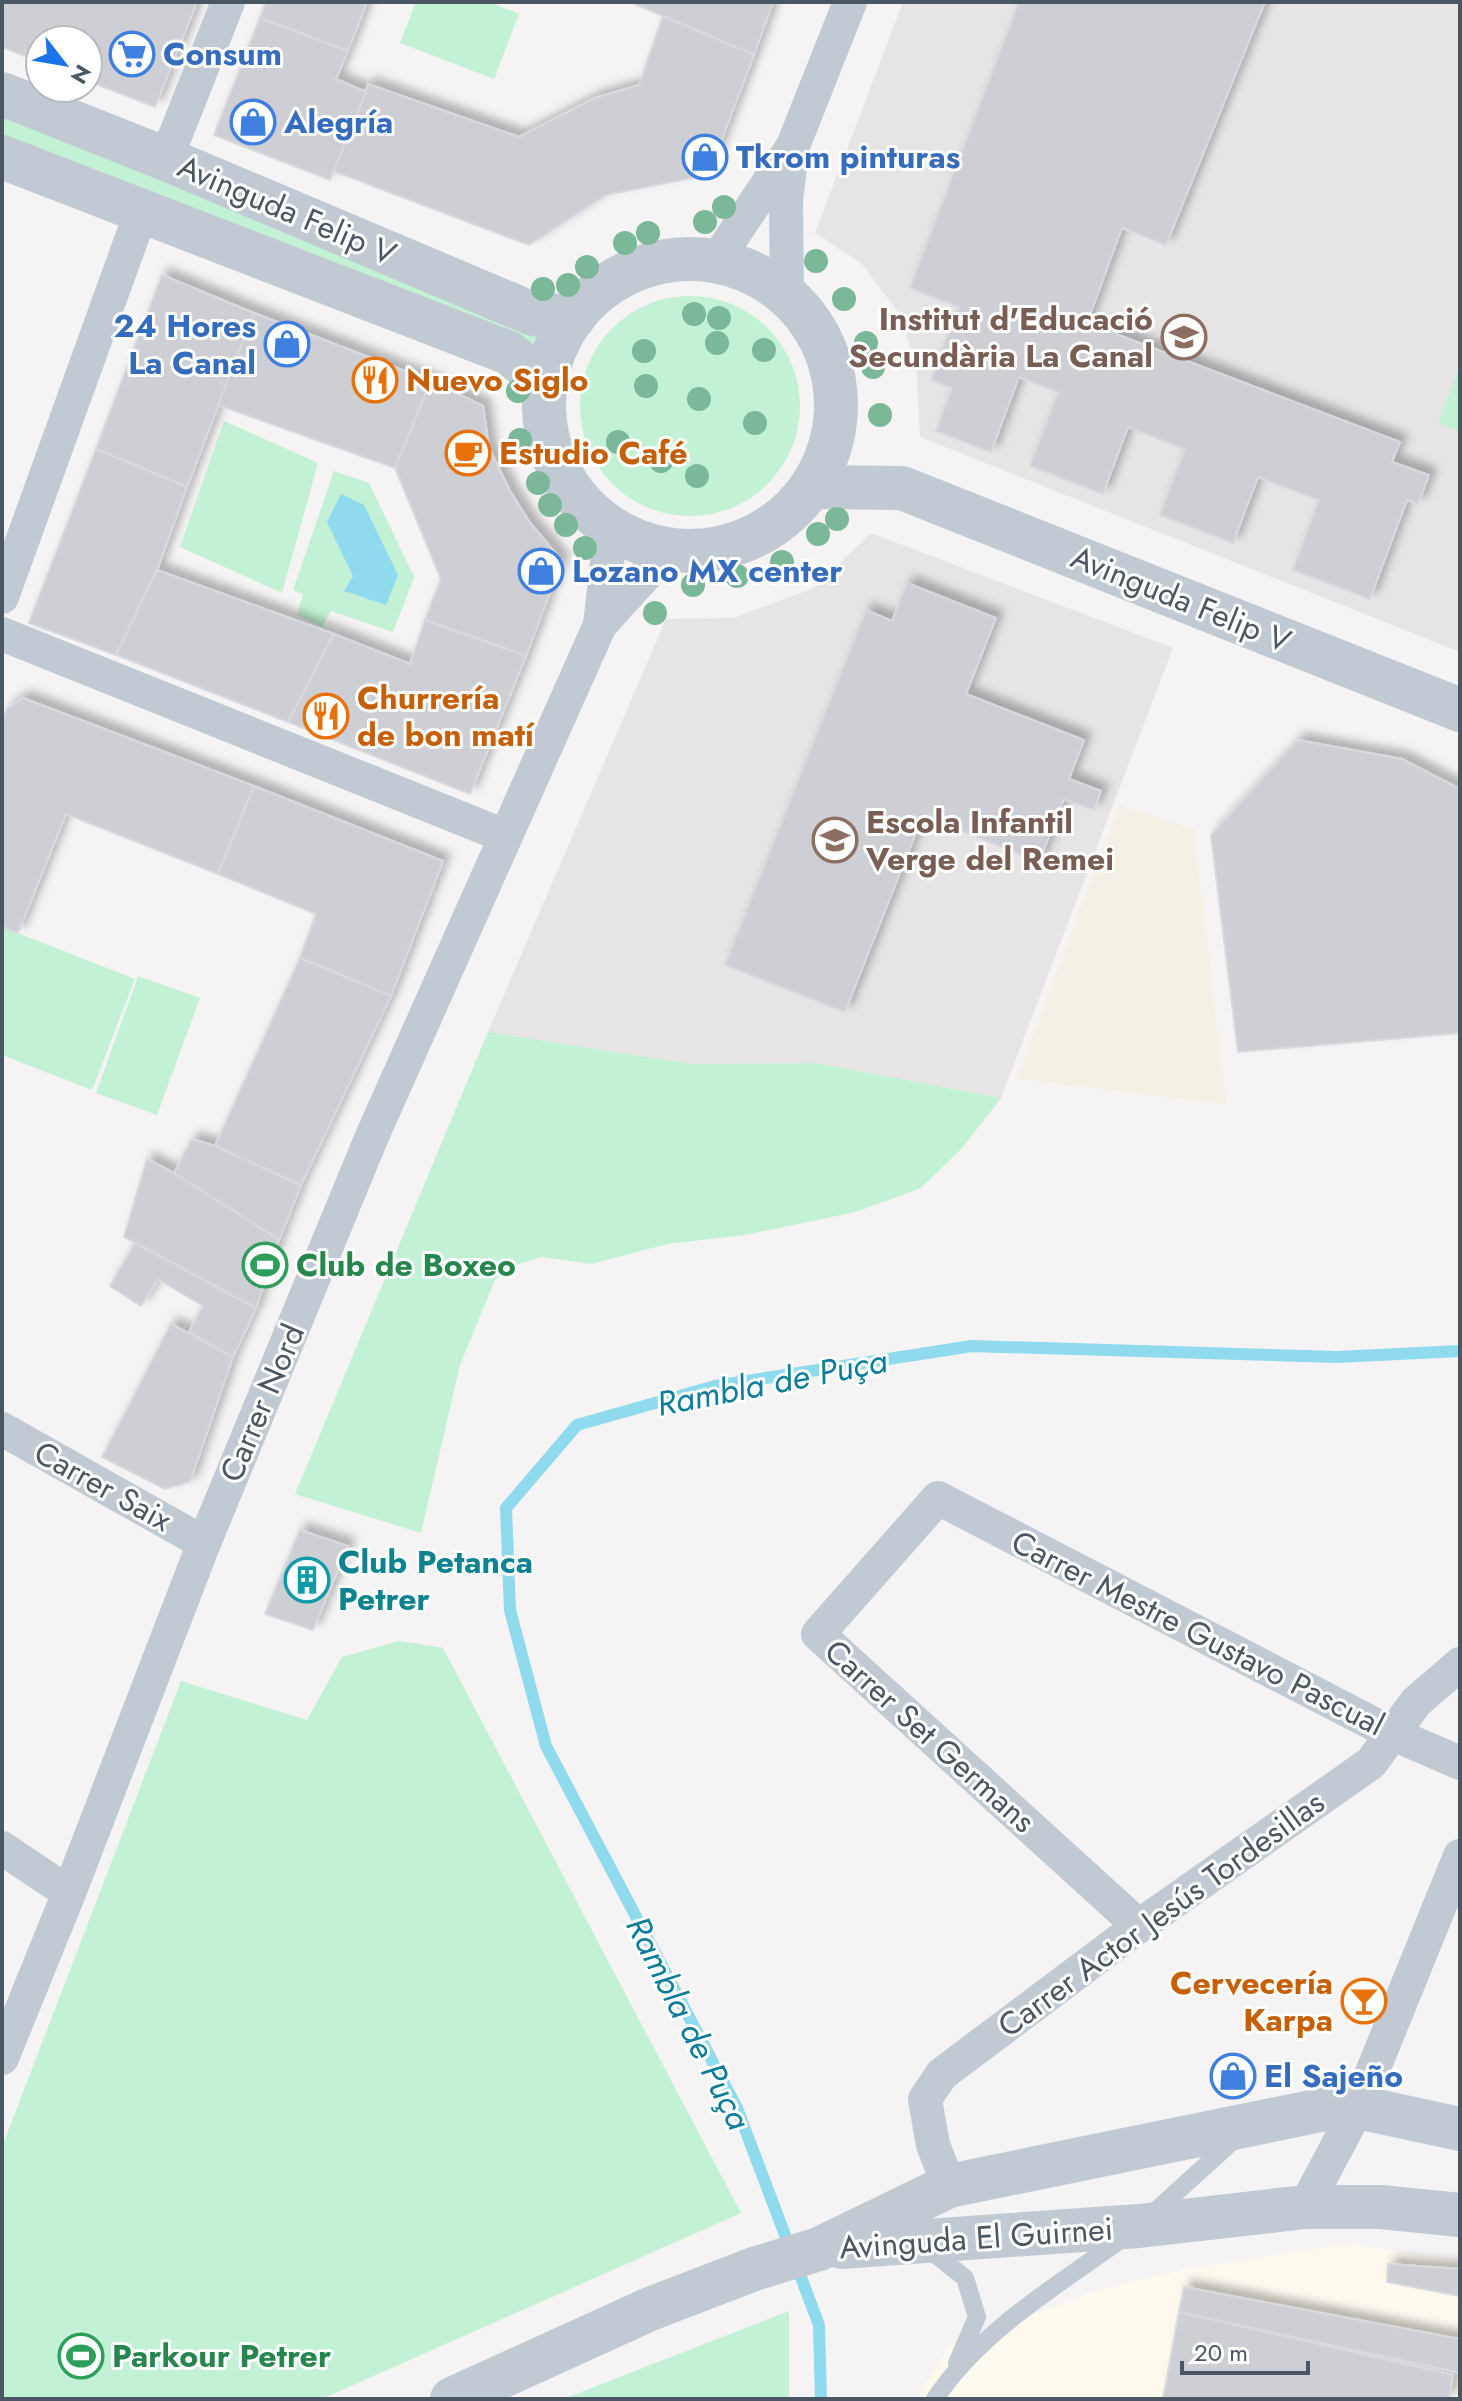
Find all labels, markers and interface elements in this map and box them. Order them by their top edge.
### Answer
north arrow [24,24,104,104]
supermarket icon: Consum [108,30,156,78]
place label: Consum [163,31,282,77]
text: N [63,59,99,90]
shop icon: Alegría [229,98,277,146]
place label: Alegría [283,99,393,145]
shop icon: Tkrom pinturas [681,133,729,181]
place label: Tkrom pinturas [736,134,960,180]
street label: Avinguda Felip V [171,143,403,277]
place label: Institut d'Educació Secundària La Canal [848,296,1153,379]
place label: 24 Hores La Canal [113,303,256,386]
school or university icon: Institut d'Educació Secundària La Canal [1160,313,1208,361]
shop icon: 24 Hores La Canal [263,320,311,368]
restaurant icon: Nuevo Siglo [351,356,399,404]
place label: Nuevo Siglo [406,357,588,403]
cafe icon: Estudio Café [444,429,492,477]
place label: Estudio Café [499,430,688,476]
street label: Avinguda Felip V [1064,534,1298,664]
shop icon: Lozano MX center [517,547,565,595]
place label: Lozano MX center [572,548,842,594]
place label: Churrería de bon matí [357,675,535,758]
restaurant icon: Churrería de bon matí [302,692,350,740]
place label: Escola Infantil Verge del Remei [865,799,1114,882]
school or university icon: Escola Infantil Verge del Remei [811,816,859,864]
sports icon: Club de Boxeo [241,1241,289,1289]
place label: Club de Boxeo [296,1242,516,1288]
street label: Carrer Nord [208,1317,316,1489]
water label: Rambla de Puça [653,1336,892,1429]
street label: Carrer Saix [26,1429,180,1543]
street label: Carrer Mestre Gustavo Pascual [1003,1519,1393,1747]
place label: Club Petanca Petrer [338,1539,533,1622]
building icon: Club Petanca Petrer [283,1556,331,1604]
street label: Carrer Set Germans [814,1629,1046,1843]
street label: Carrer Actor Jesús Tordesillas [988,1780,1334,2048]
water label: Rambla de Puça [614,1908,764,2139]
place label: Cervecería Karpa [1170,1960,1333,2043]
bar icon: Cervecería Karpa [1340,1977,1388,2025]
shop icon: El Sajeño [1209,2052,1257,2100]
place label: El Sajeño [1264,2053,1403,2099]
street label: Avinguda El Guirnei [838,2205,1114,2271]
scale bar [1182,2325,1308,2375]
sports icon: Parkour Petrer [57,2332,105,2380]
place label: Parkour Petrer [112,2333,331,2379]
text: 20 m [1194,2335,1248,2370]

